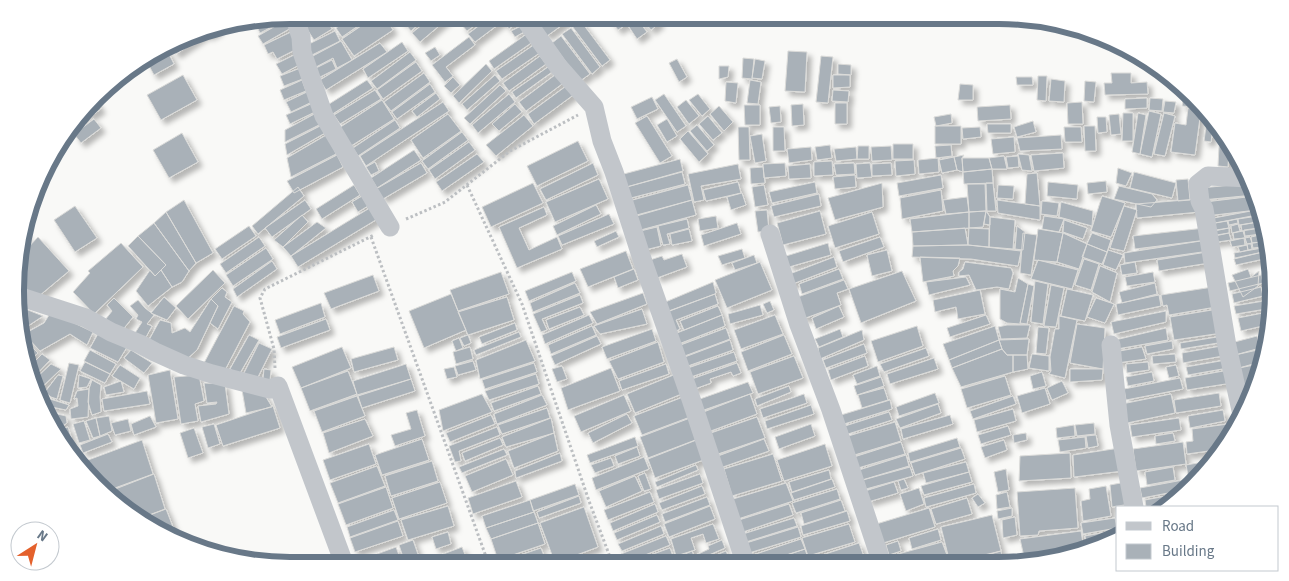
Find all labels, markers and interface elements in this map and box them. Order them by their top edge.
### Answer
legend [1116,506,1279,571]
text: Road [1162,516,1194,537]
north arrow [10,521,60,571]
text: N [32,525,52,547]
text: Building [1162,541,1215,562]

